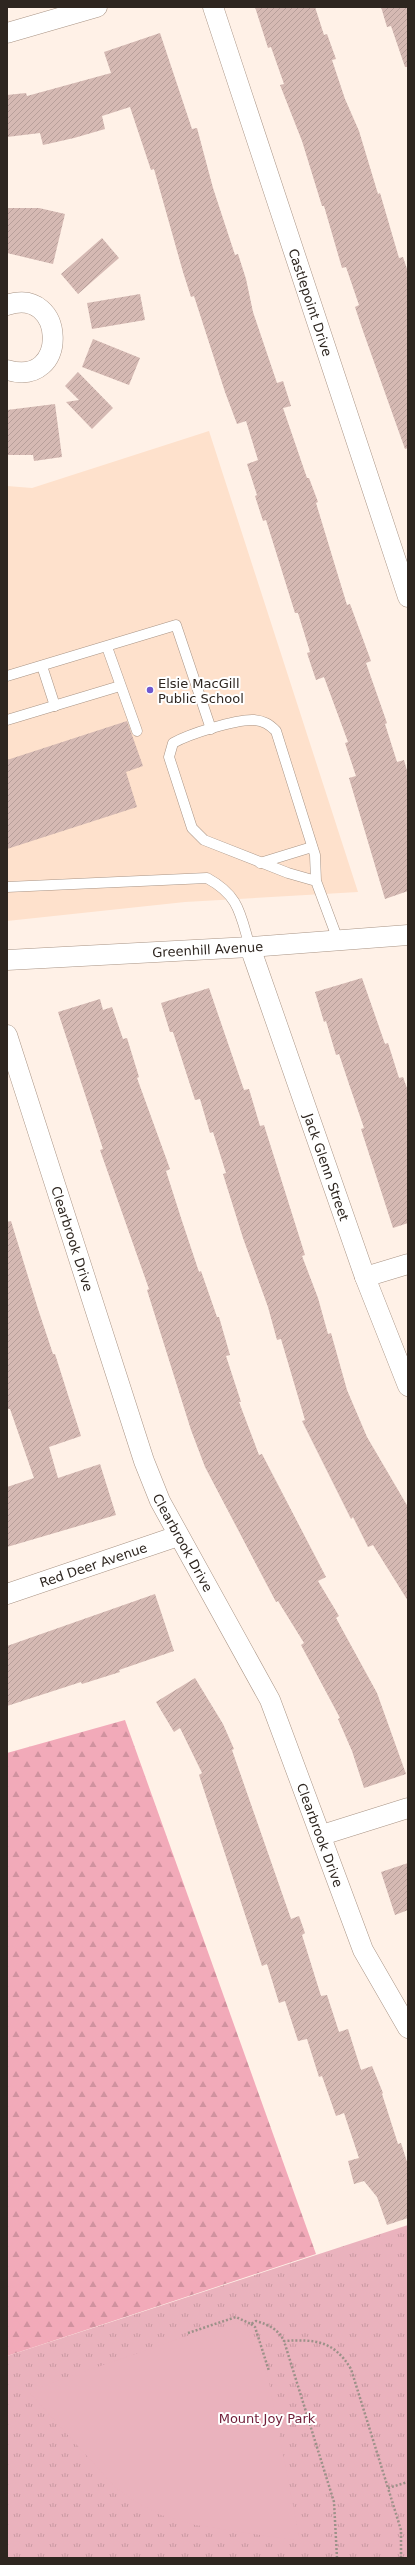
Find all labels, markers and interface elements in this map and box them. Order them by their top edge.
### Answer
street label: Castlepoint Drive [285,247,335,358]
place label: Elsie MacGill Public School [158,676,244,706]
marker: Elsie MacGill Public School [145,685,155,695]
street label: Greenhill Avenue [152,939,264,960]
street label: Jack Glenn Street [300,1111,352,1223]
street label: Clearbrook Drive [48,1184,96,1293]
street label: Clearbrook Drive [150,1492,216,1594]
street label: Red Deer Avenue [38,1540,149,1590]
street label: Clearbrook Drive [294,1781,346,1889]
park label: Mount Joy Park [219,2411,316,2426]

